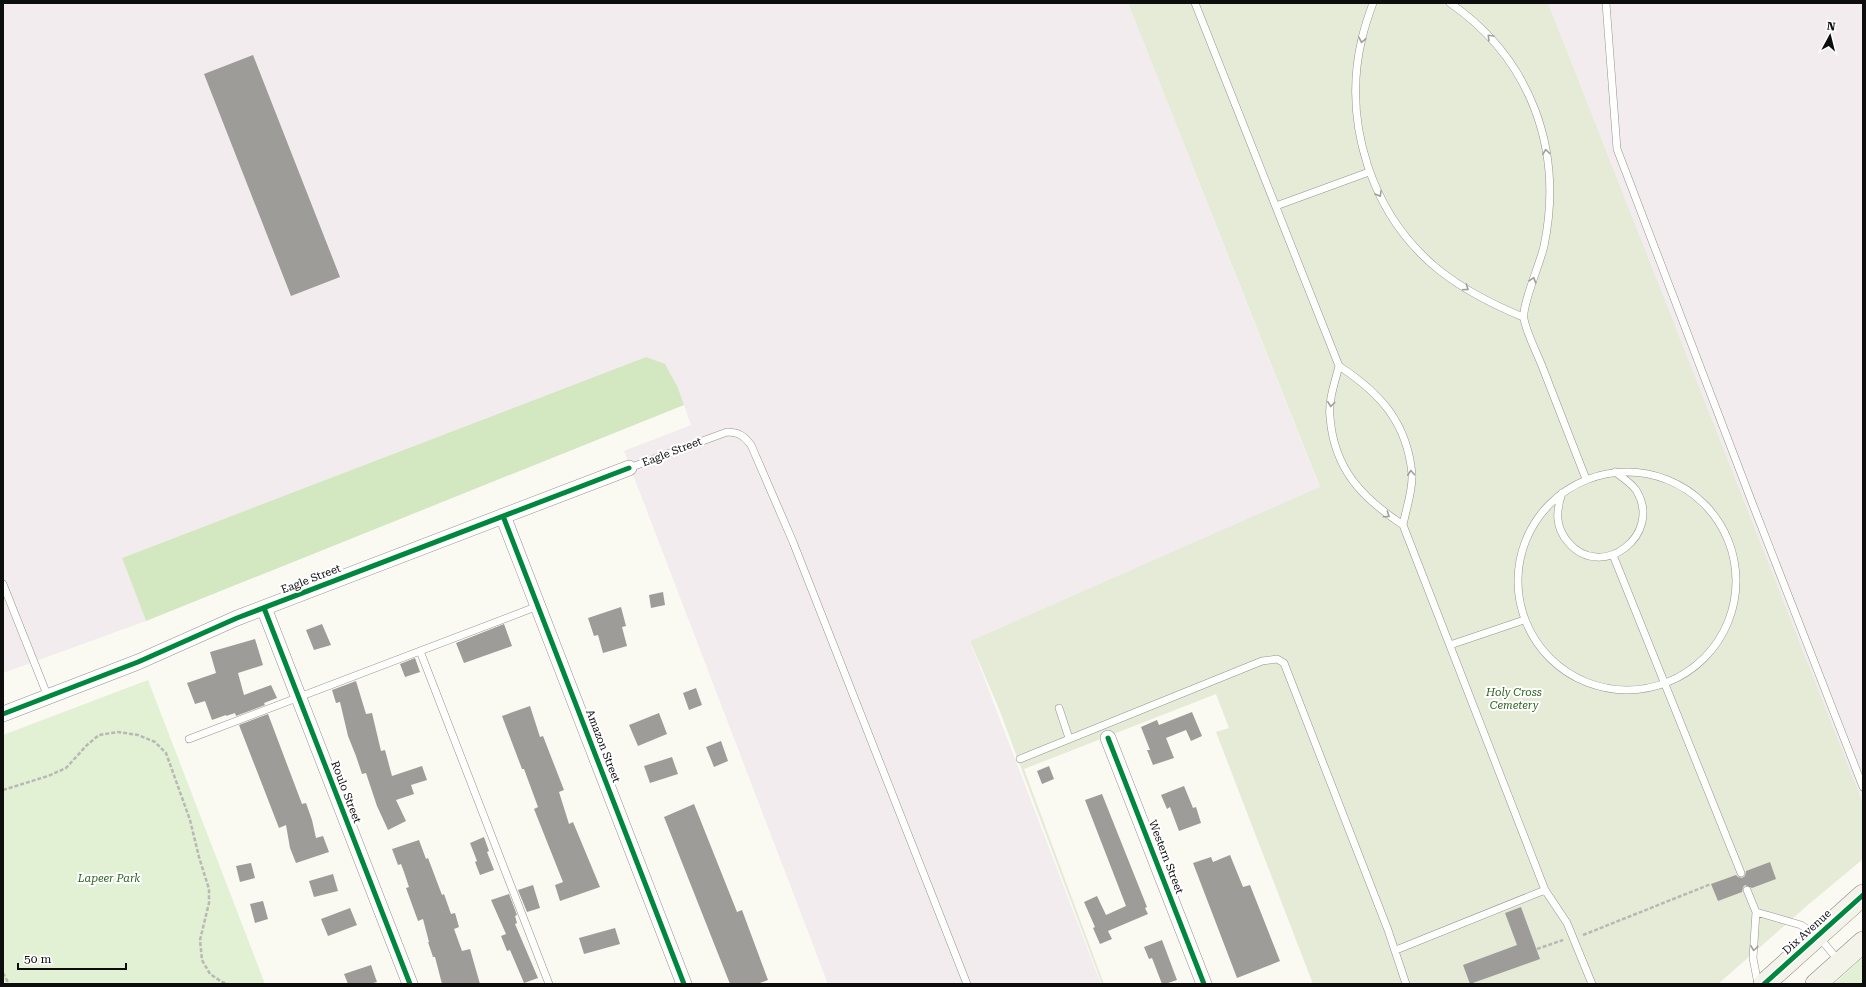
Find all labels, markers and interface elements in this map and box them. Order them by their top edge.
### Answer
north arrow [1810,16,1850,56]
text: N [1826,20,1837,34]
one-way arrow [1487,34,1495,42]
one-way arrow [1358,37,1367,44]
one-way arrow [1542,149,1551,155]
one-way arrow [1374,190,1381,197]
one-way arrow [1528,276,1537,283]
one-way arrow [1462,283,1469,291]
one-way arrow [1327,401,1336,407]
street label: Eagle Street [640,435,704,469]
one-way arrow [1406,470,1415,476]
one-way arrow [1382,510,1389,517]
street label: Eagle Street [279,562,343,596]
park label: Holy Cross Cemetery [1485,686,1542,712]
street label: Amazon Street [583,708,623,784]
street label: Roulo Street [328,759,364,825]
street label: Western Street [1146,818,1186,896]
park label: Lapeer Park [77,872,140,885]
street label: Dix Avenue [1780,907,1834,957]
scale bar [18,945,126,971]
one-way arrow [1750,945,1759,951]
text: 50 m [24,952,51,966]

